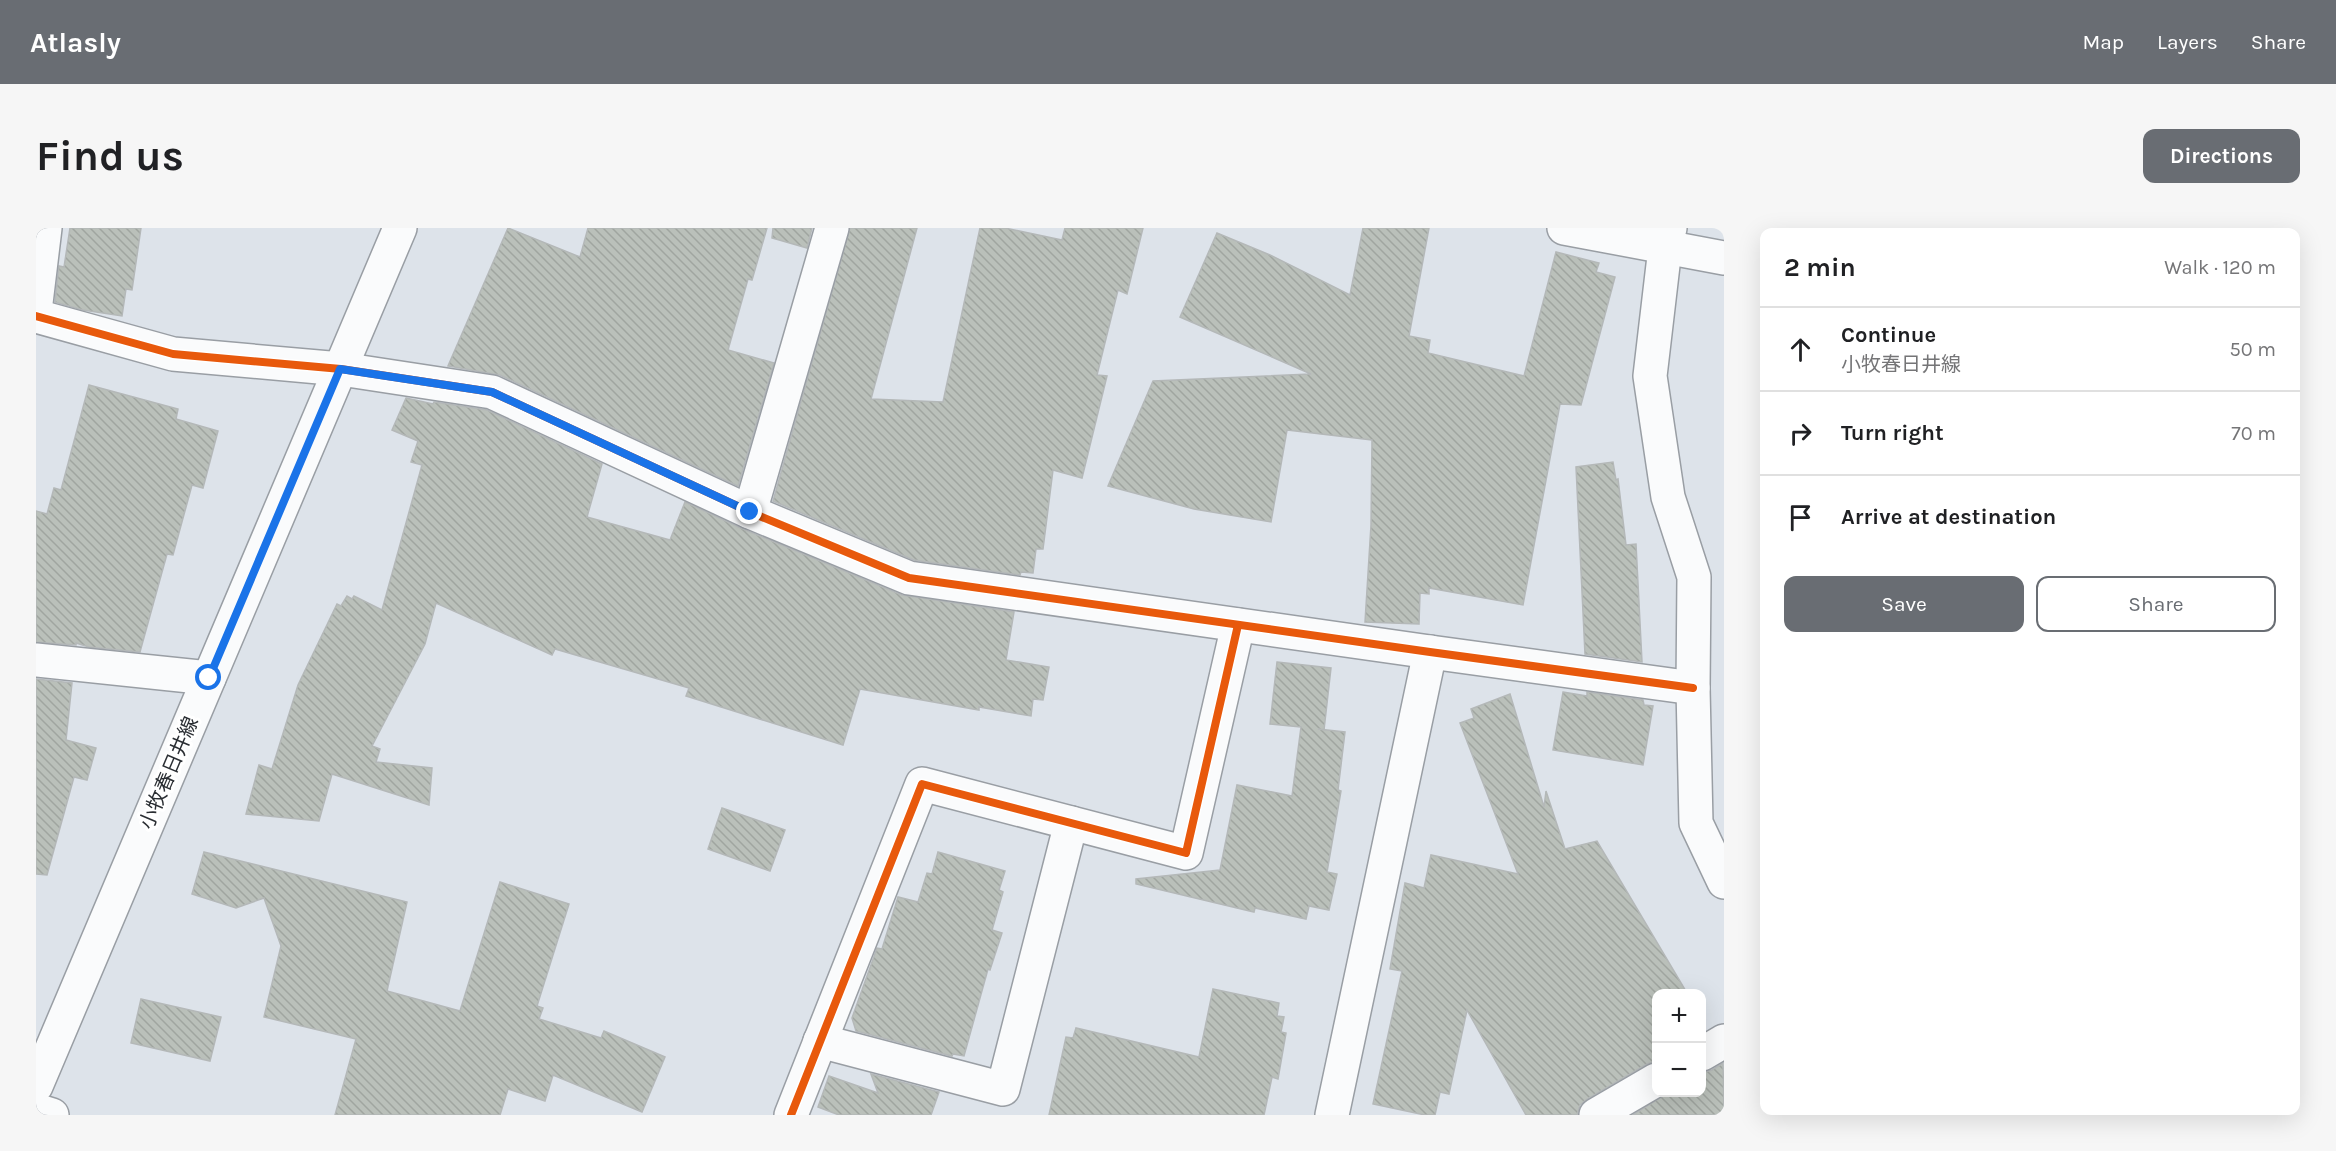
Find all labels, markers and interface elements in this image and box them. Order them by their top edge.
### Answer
text: Atlasly [30,26,121,59]
text: Map [2082,30,2124,54]
text: Layers [2157,30,2218,54]
text: Share [2251,30,2306,54]
button: Directions [2143,129,2300,183]
text: Find us [36,131,184,181]
text: 2 min [1784,252,1856,283]
text: Walk · 120 m [2164,256,2276,279]
text: Continue [1841,322,1936,348]
icon: ahead [1784,333,1817,366]
text: 50 m [2229,338,2276,361]
text: 小牧春日井線 [1841,353,1961,376]
icon: right [1784,417,1817,450]
text: Turn right [1841,420,1944,446]
text: 70 m [2231,422,2276,445]
route end [736,498,762,524]
icon: arrive [1784,501,1817,534]
text: Arrive at destination [1841,504,2056,530]
button: Save [1784,576,2024,632]
button: Share [2036,576,2276,632]
route start [195,664,221,690]
street label: 小牧春日井線 [135,713,203,833]
map controls [1652,989,1706,1097]
button: + [1652,989,1706,1043]
button: − [1652,1043,1706,1097]

